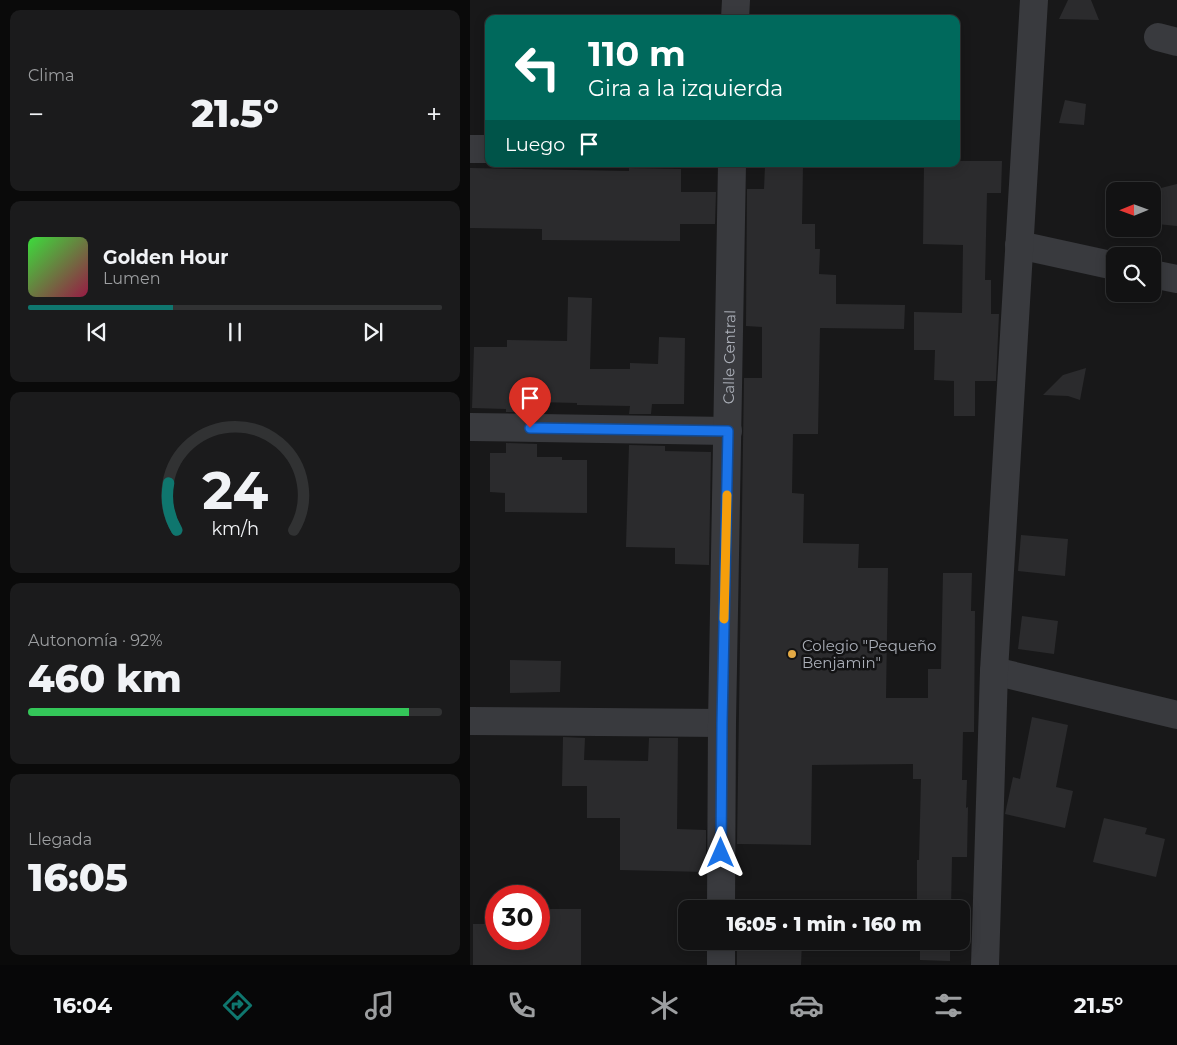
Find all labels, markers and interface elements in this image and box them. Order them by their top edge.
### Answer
text: 110 m [588,32,686,75]
icon: left [505,35,570,100]
text: Clima [28,66,74,85]
text: Gira a la izquierda [588,75,783,102]
text: 21.5° [191,90,279,137]
text: − [28,97,44,131]
text: + [426,97,442,131]
icon: arrive [575,130,603,158]
text: Luego [505,133,565,156]
north arrow [1106,182,1161,238]
map controls [1106,182,1161,302]
text: Golden Hour [103,246,229,269]
button: search [1106,247,1161,302]
text: Lumen [103,269,161,288]
street label: Calle Central [718,310,739,404]
icon: previous [83,318,111,346]
icon: pause [221,318,249,346]
icon: next [359,318,387,346]
pin [509,377,551,428]
icon: arrive [516,384,544,412]
text: 24 [202,459,268,522]
text: km/h [211,518,259,539]
text: Autonomía · 92% [28,631,163,650]
place label: Colegio "Pequeño Benjamin" [802,636,937,672]
marker: Colegio "Pequeño Benjamin" [786,648,798,660]
text: 460 km [28,655,182,702]
position arrow [694,826,746,878]
text: Llegada [28,830,92,849]
text: 16:05 [28,854,128,901]
speed limit sign: 30 [485,885,550,950]
text: 16:05 · 1 min · 160 m [726,913,922,936]
icon: directions [220,988,255,1023]
icon: music [362,988,397,1023]
icon: phone [504,988,539,1023]
icon: climate [647,988,682,1023]
icon: car [789,988,824,1023]
icon: filters [931,988,966,1023]
text: 16:04 [54,992,112,1019]
text: 21.5° [1074,992,1123,1019]

